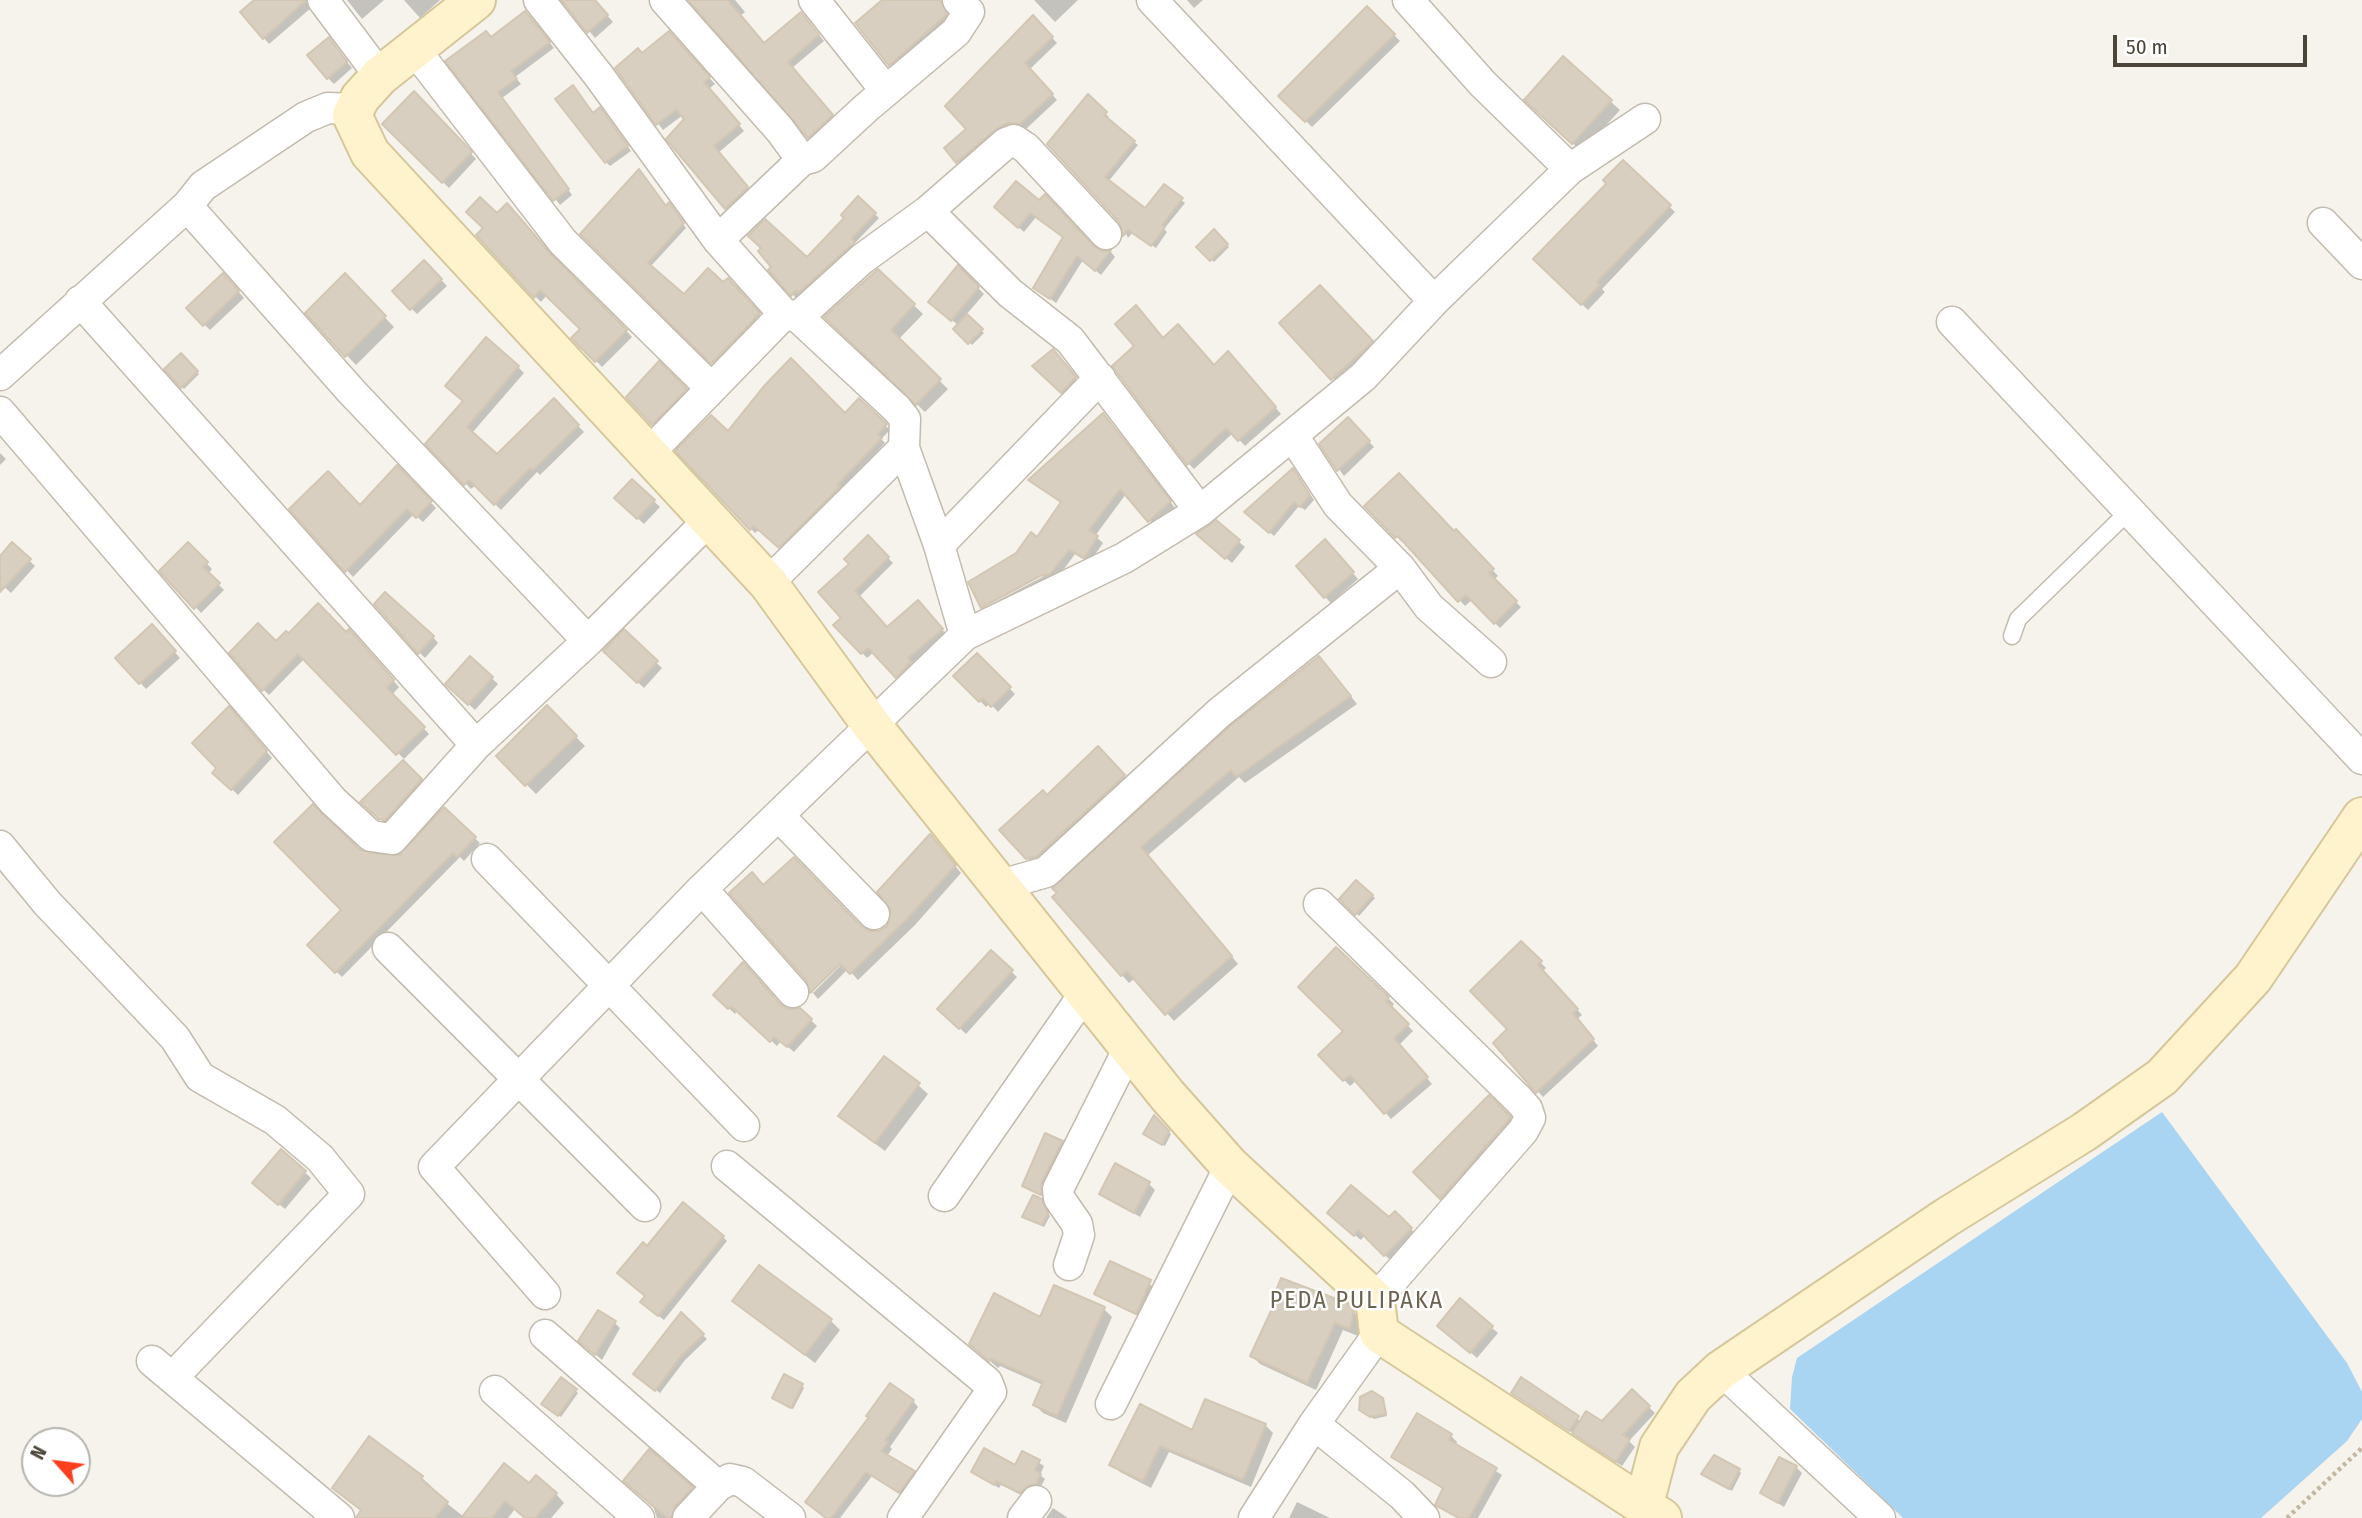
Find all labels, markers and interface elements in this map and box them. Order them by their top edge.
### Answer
scale bar [2117,21,2311,65]
text: 50 m [2126,34,2168,60]
district label: PEDA PULIPAKA [1271,1287,1443,1315]
north arrow [21,1427,91,1497]
text: N [26,1442,52,1463]

